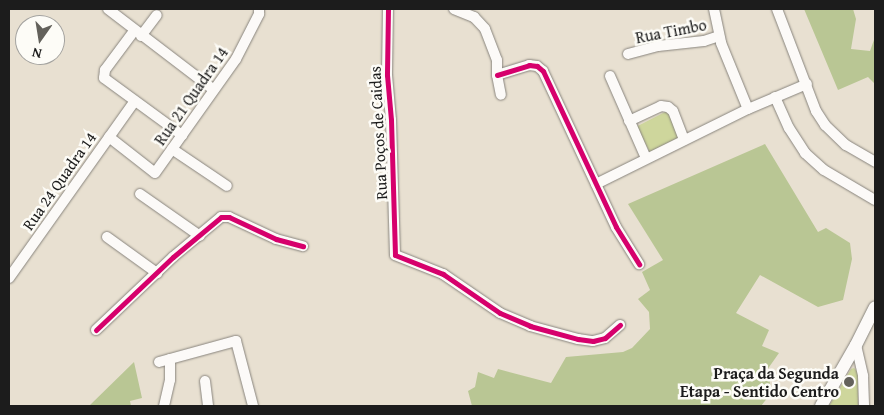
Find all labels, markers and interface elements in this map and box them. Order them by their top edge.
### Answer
north arrow [15,15,65,65]
street label: Rua Timbo [634,15,708,47]
text: N [30,43,44,64]
street label: Rua 21 Quadra 14 [150,43,232,149]
street label: Rua Poços de Caidas [365,66,391,200]
street label: Rua 24 Quadra 14 [18,128,100,234]
place label: Praça da Segunda Etapa - Sentido Centro [680,363,839,401]
marker: Praça da Segunda Etapa - Sentido Centro [843,376,855,388]

